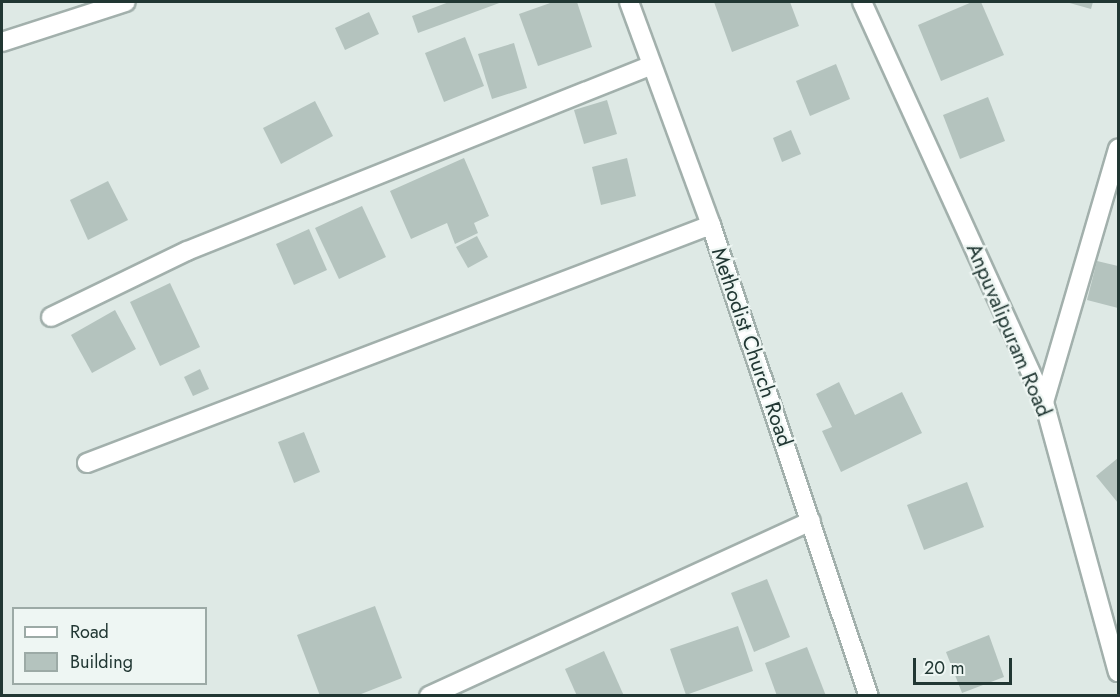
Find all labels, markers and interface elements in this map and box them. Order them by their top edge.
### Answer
street label: Anpuvalipuram Road [961,240,1057,420]
street label: Methodist Church Road [706,244,798,450]
legend [12,607,207,685]
text: Road [70,619,109,645]
scale bar [916,646,1015,684]
text: Building [70,649,133,675]
text: 20 m [924,655,964,681]

